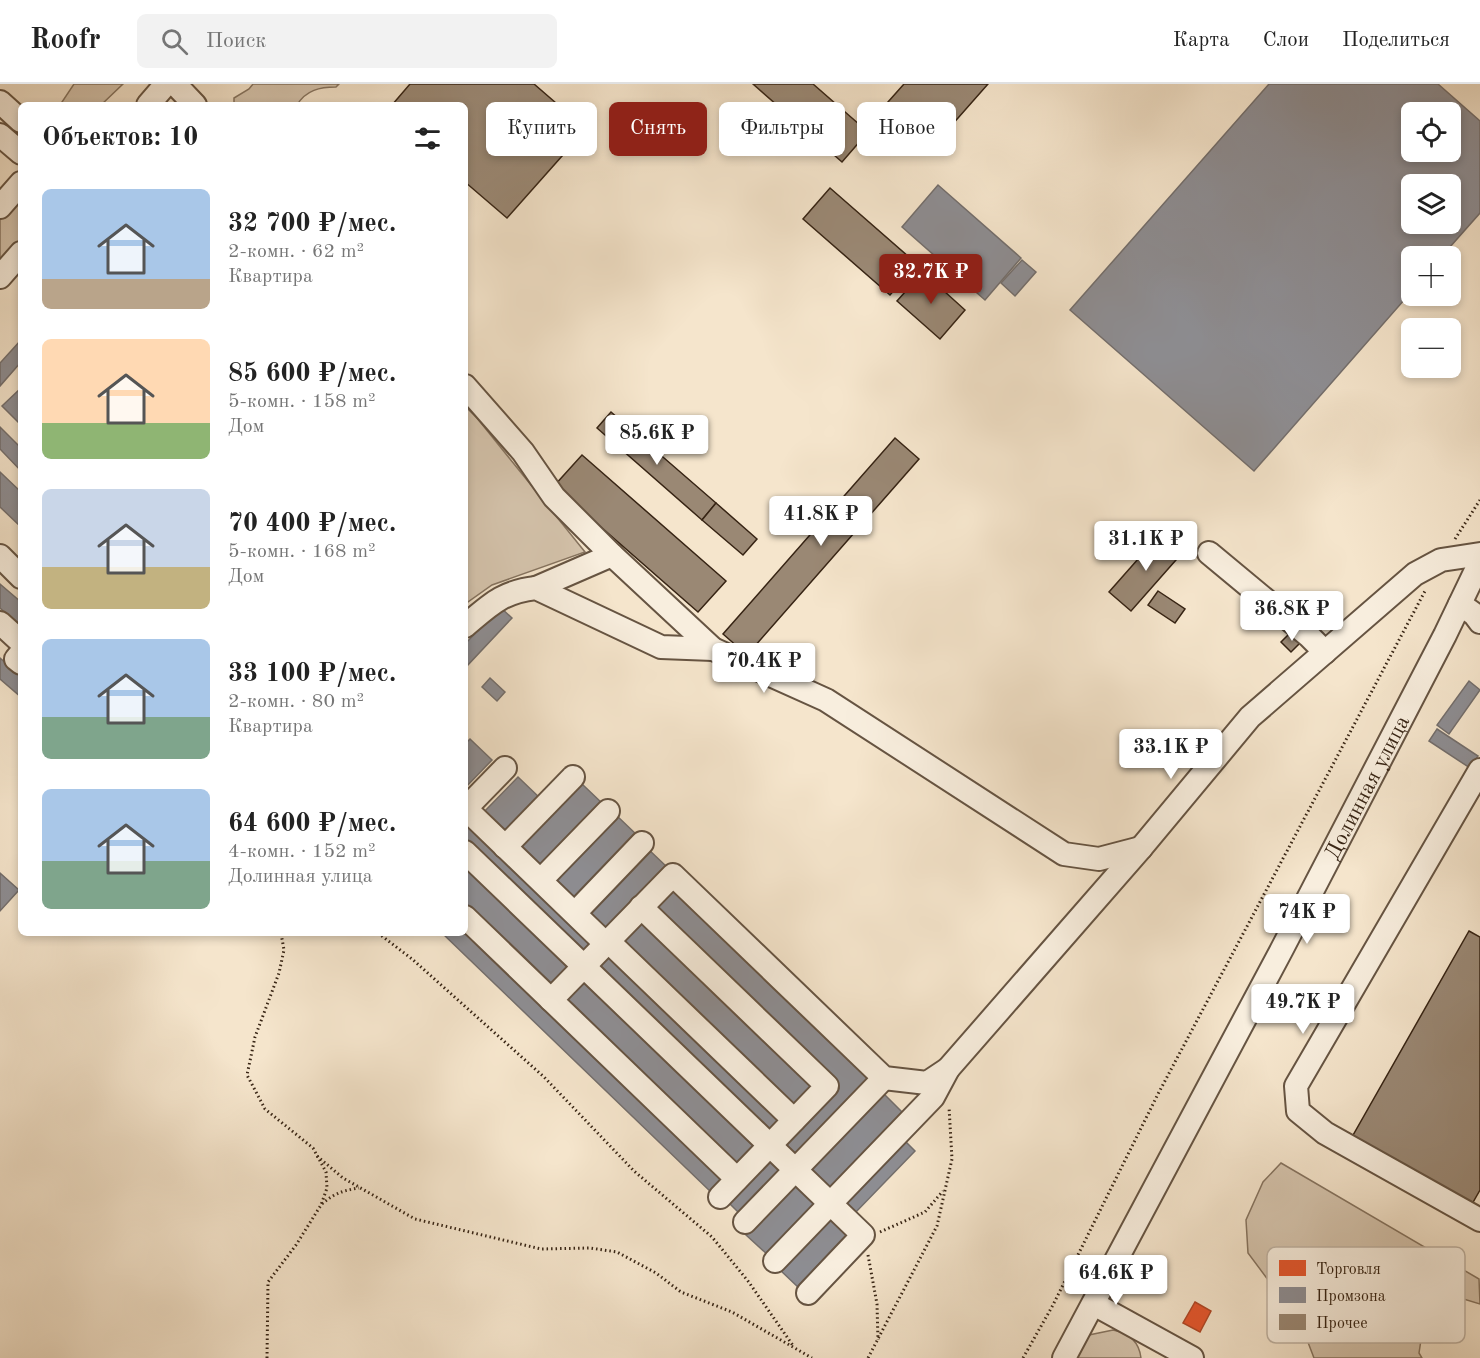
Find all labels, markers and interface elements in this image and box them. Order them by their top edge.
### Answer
search box [137,14,557,68]
icon: search [158,25,191,58]
text: Roofr [30,27,101,55]
text: Поиск [206,30,266,52]
text: Карта [1173,30,1230,51]
text: Слои [1263,30,1309,51]
text: Поделиться [1342,30,1450,51]
chip: Купить [486,102,597,156]
chip: Снять [609,102,707,156]
chip: Фильтры [719,102,845,156]
chip: Новое [857,102,956,156]
map controls [1401,102,1461,378]
button: locate [1401,102,1461,162]
icon: filters [411,122,444,155]
text: Объектов: 10 [42,125,198,151]
button: layers [1401,174,1461,234]
text: 32 700 ₽/мес. [228,211,396,237]
icon: home [90,213,162,285]
text: 2-комн. · 62 m² [228,242,364,262]
button: + [1401,246,1461,306]
pin: 32.7K ₽ [876,254,986,305]
text: 32.7K ₽ [893,263,969,283]
text: Квартира [228,267,313,287]
button: − [1401,318,1461,378]
text: 85 600 ₽/мес. [228,361,396,387]
icon: home [90,363,162,435]
text: 5-комн. · 158 m² [228,392,376,412]
pin: 85.6K ₽ [602,415,712,466]
text: Дом [228,417,264,437]
text: 85.6K ₽ [619,424,695,444]
pin: 41.8K ₽ [766,496,876,547]
text: 41.8K ₽ [783,505,859,525]
text: 70 400 ₽/мес. [228,511,396,537]
icon: home [90,513,162,585]
pin: 31.1K ₽ [1091,521,1201,572]
text: 31.1K ₽ [1108,530,1184,550]
text: 5-комн. · 168 m² [228,542,376,562]
text: Дом [228,567,264,587]
pin: 36.8K ₽ [1237,591,1347,642]
text: 36.8K ₽ [1254,600,1330,620]
pin: 70.4K ₽ [709,643,819,694]
text: 70.4K ₽ [726,652,802,672]
text: 33 100 ₽/мес. [228,661,396,687]
icon: home [90,663,162,735]
text: 2-комн. · 80 m² [228,692,364,712]
street label: Долинная улица [1321,712,1414,864]
text: Квартира [228,717,313,737]
pin: 33.1K ₽ [1116,729,1226,780]
text: 33.1K ₽ [1133,738,1209,758]
text: 64 600 ₽/мес. [228,811,396,837]
icon: home [90,813,162,885]
text: 4-комн. · 152 m² [228,842,376,862]
text: Долинная улица [228,867,373,887]
pin: 74K ₽ [1265,894,1349,945]
text: 74K ₽ [1278,903,1336,923]
pin: 49.7K ₽ [1248,984,1358,1035]
text: 49.7K ₽ [1265,993,1341,1013]
legend [1267,1247,1465,1343]
pin: 64.6K ₽ [1061,1255,1171,1306]
text: Торговля [1316,1262,1381,1278]
text: 64.6K ₽ [1078,1264,1154,1284]
text: Промзона [1316,1289,1386,1305]
text: Прочее [1316,1316,1368,1332]

